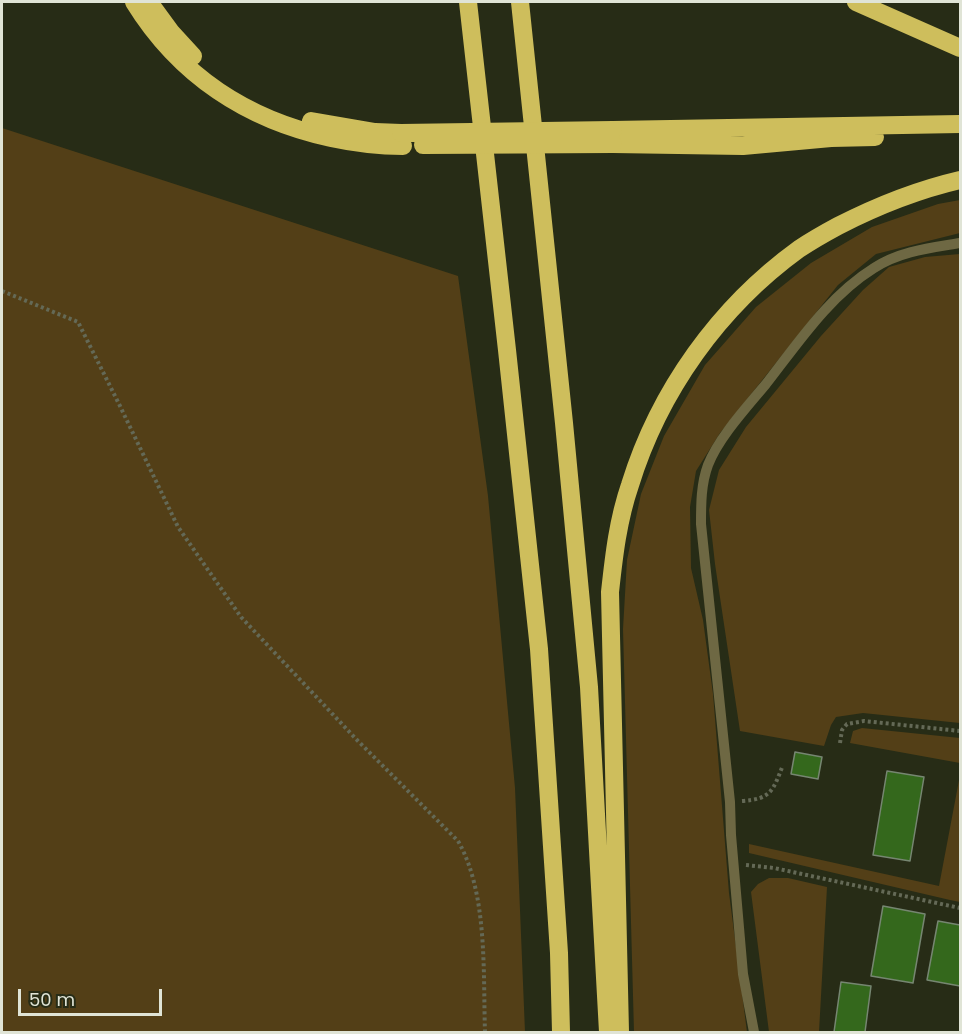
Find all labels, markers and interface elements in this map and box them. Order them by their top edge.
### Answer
scale bar [21,977,165,1015]
text: 50 m [29,987,75,1012]

